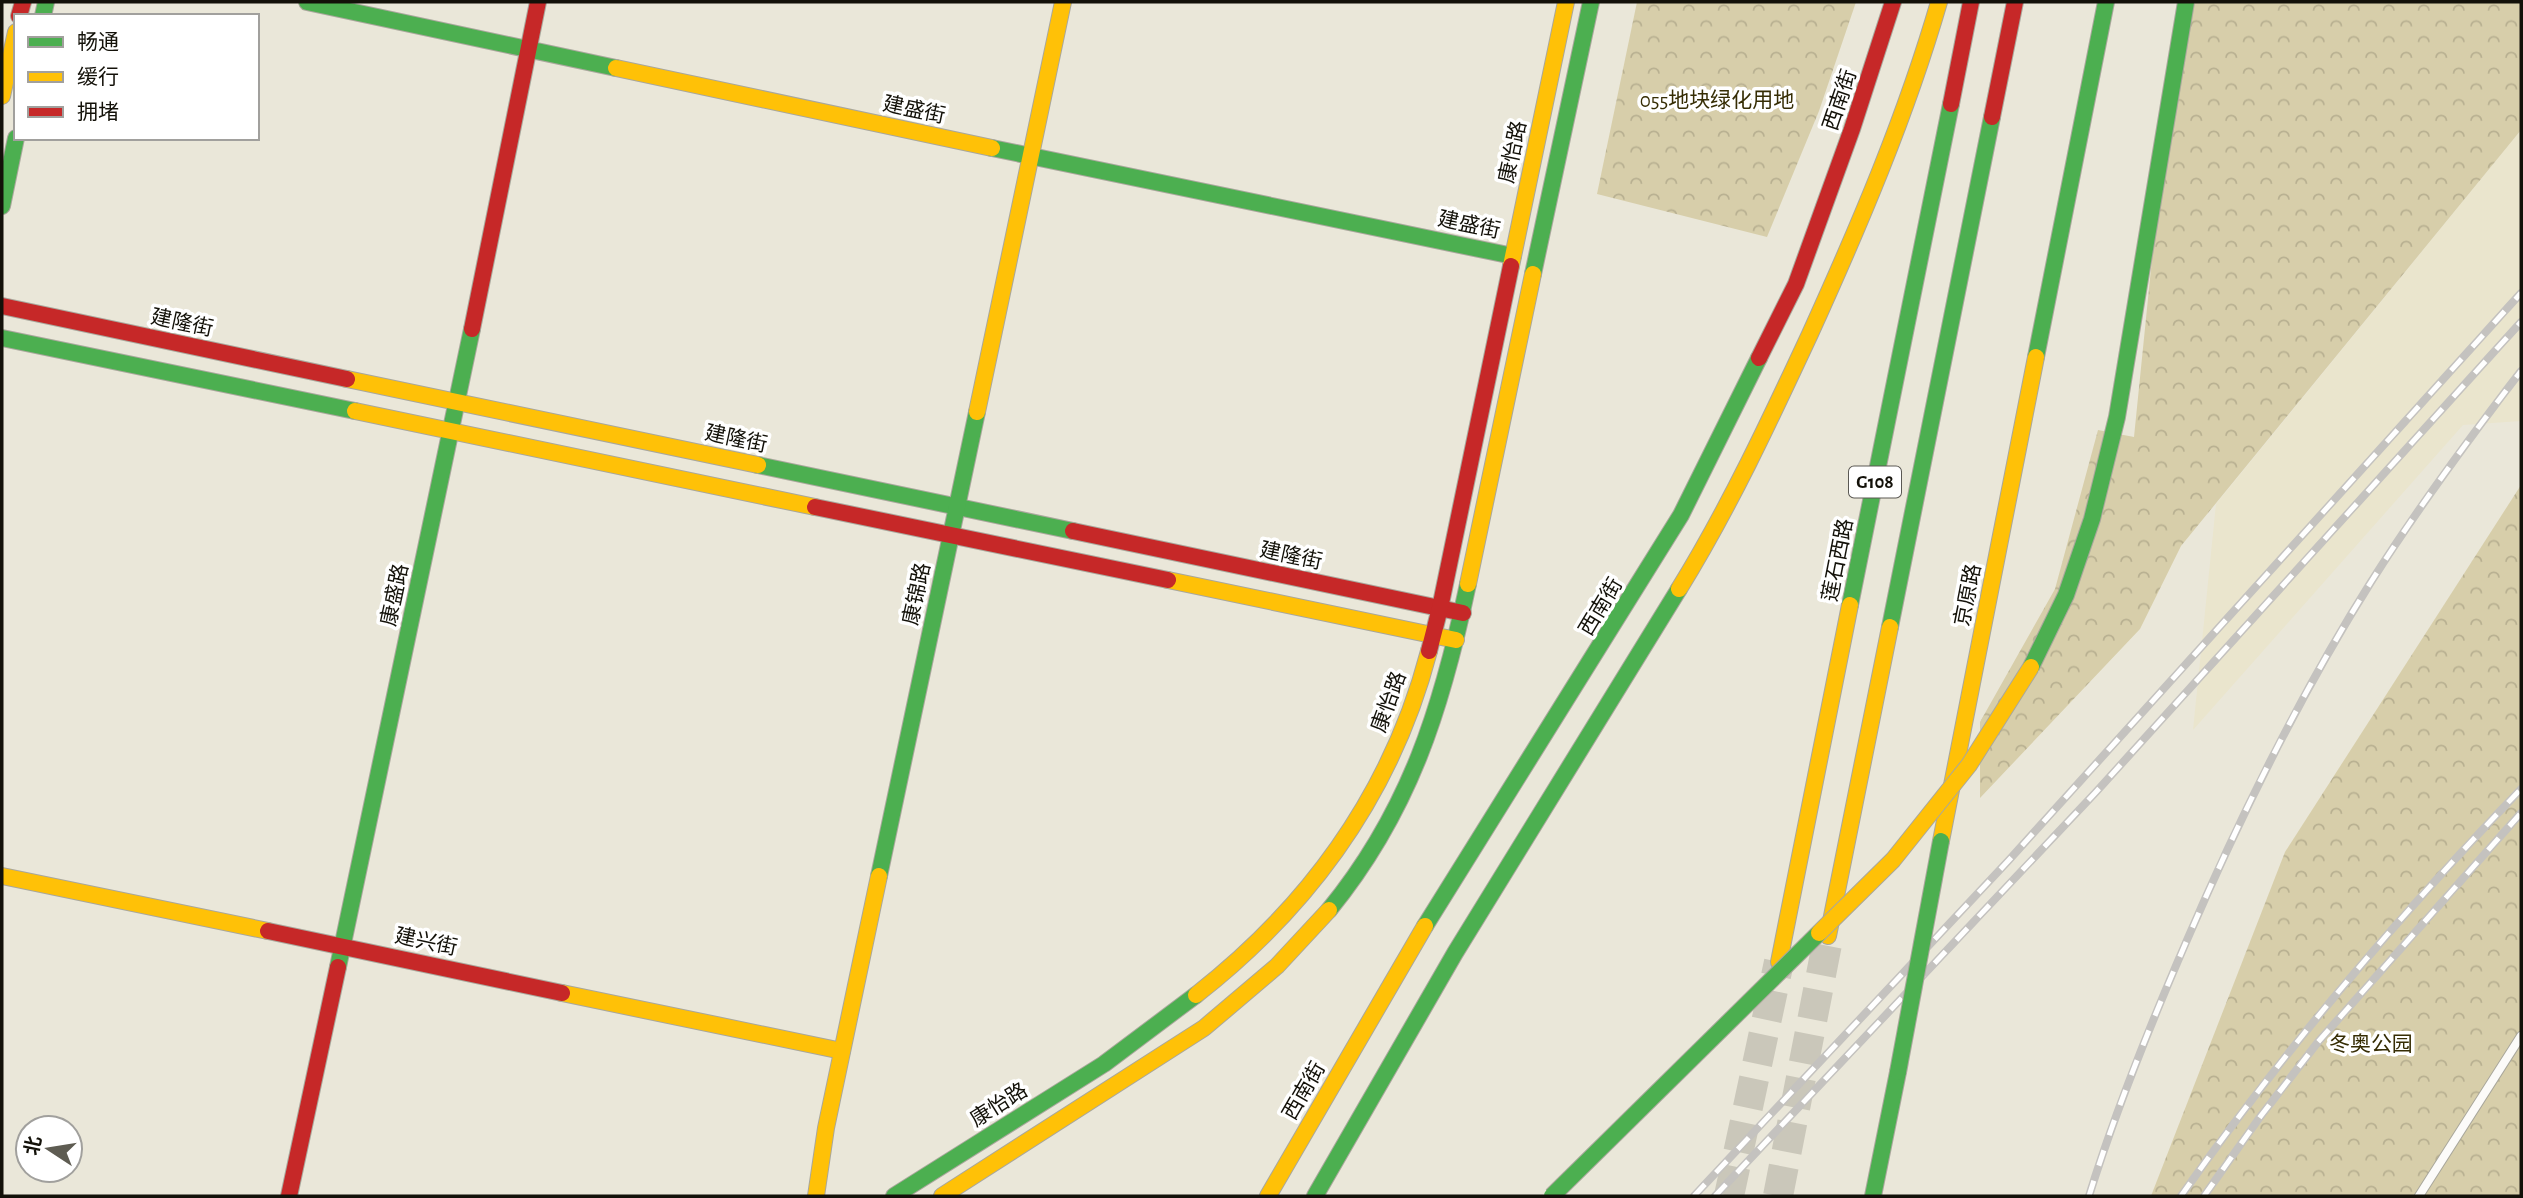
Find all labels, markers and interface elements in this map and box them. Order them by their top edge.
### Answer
legend [14,14,259,140]
text: 畅通 [77,31,119,53]
text: 缓行 [77,66,119,88]
street label: 西南街 [1819,66,1860,133]
park label: 055地块绿化用地 [1640,89,1794,111]
street label: 建盛街 [881,92,947,127]
text: 拥堵 [77,101,119,123]
street label: 康怡路 [1495,119,1530,185]
street label: 建盛街 [1436,207,1502,242]
street label: 建隆街 [149,305,215,340]
street label: 建隆街 [703,421,769,456]
road number: G108 [1849,467,1901,498]
street label: 莲石西路 [1819,517,1856,603]
street label: 建隆街 [1258,538,1324,573]
street label: 康锦路 [899,561,934,627]
street label: 康盛路 [377,562,412,628]
street label: 京原路 [1951,562,1984,628]
street label: 西南街 [1575,574,1626,639]
street label: 康怡路 [1367,668,1410,735]
street label: 建兴街 [393,924,459,959]
park label: 冬奥公园 [2329,1033,2413,1055]
street label: 西南街 [1278,1058,1329,1124]
street label: 康怡路 [966,1079,1031,1131]
north arrow [14,1114,84,1184]
text: 北 [22,1134,45,1157]

